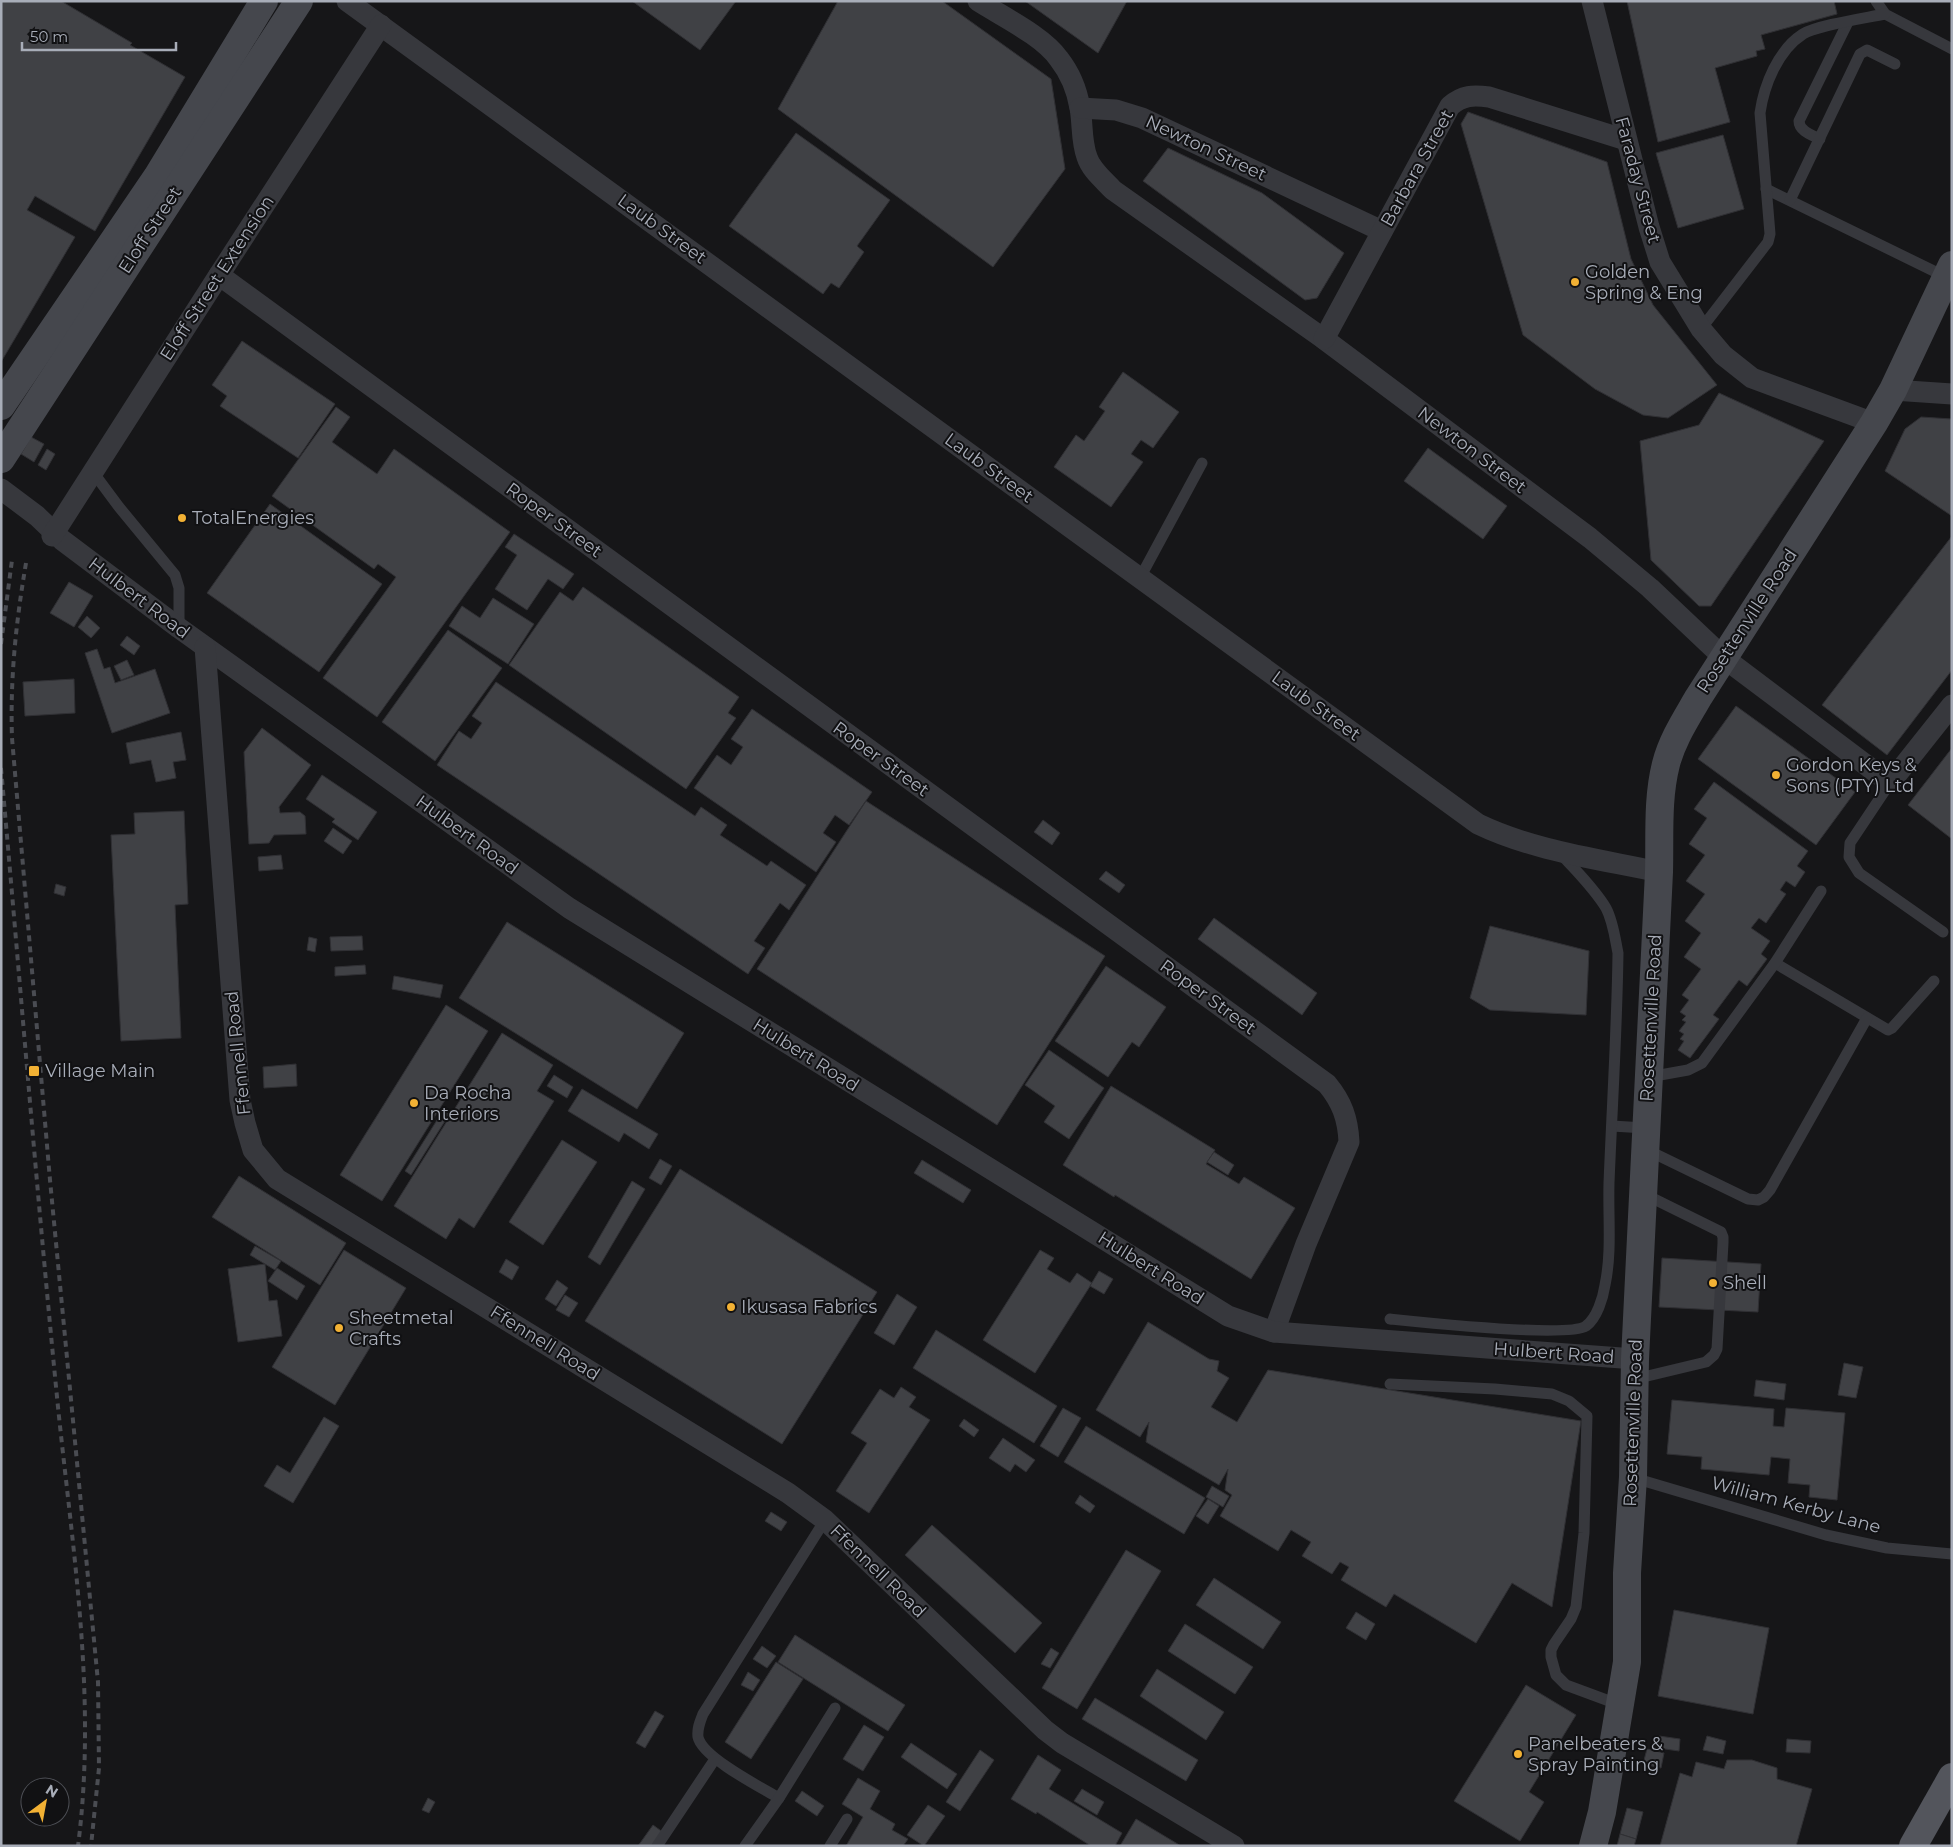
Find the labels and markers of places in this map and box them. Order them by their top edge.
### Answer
place label: Golden Spring & Eng [1585,261,1703,304]
marker: Golden Spring & Eng [1569,276,1581,288]
place label: TotalEnergies [192,507,314,529]
marker: TotalEnergies [176,512,188,524]
place label: Gordon Keys & Sons (PTY) Ltd [1786,754,1917,797]
marker: Gordon Keys & Sons (PTY) Ltd [1770,769,1782,781]
place label: Village Main [45,1060,155,1082]
marker: Village Main [27,1064,41,1078]
place label: Da Rocha Interiors [424,1082,511,1125]
marker: Da Rocha Interiors [408,1097,420,1109]
place label: Shell [1723,1272,1767,1294]
marker: Shell [1707,1277,1719,1289]
place label: Ikusasa Fabrics [741,1296,878,1318]
marker: Ikusasa Fabrics [725,1301,737,1313]
place label: Sheetmetal Crafts [349,1307,454,1350]
marker: Sheetmetal Crafts [333,1322,345,1334]
place label: Panelbeaters & Spray Painting [1528,1733,1663,1776]
marker: Panelbeaters & Spray Painting [1512,1748,1524,1760]

